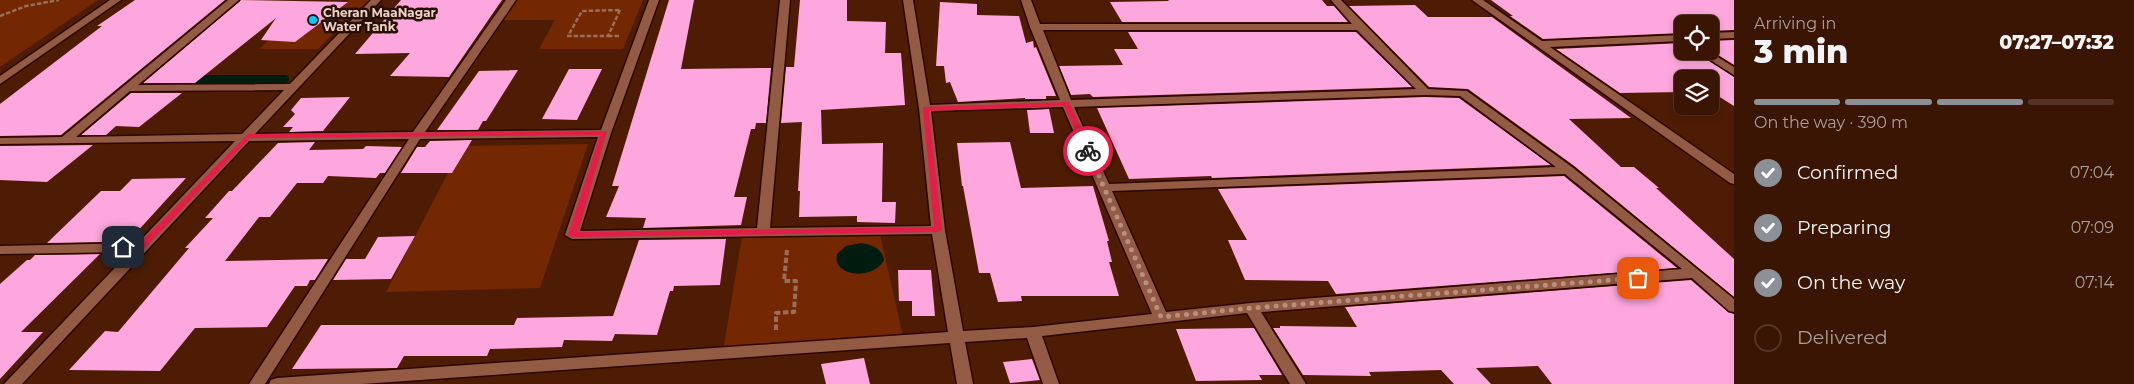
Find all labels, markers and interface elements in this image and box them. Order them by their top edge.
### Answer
place label: Cheran MaaNagar Water Tank [323,5,436,34]
marker: Cheran MaaNagar Water Tank [307,14,319,26]
text: Arriving in [1754,14,1836,33]
map controls [1674,15,1719,115]
button: locate [1674,15,1719,60]
text: 07:27–07:32 [1999,31,2114,54]
text: 3 min [1754,32,1848,71]
button: layers [1674,70,1719,115]
text: On the way · 390 m [1754,113,1908,132]
courier [1063,126,1113,176]
icon: bike [1074,137,1102,165]
icon: check [1754,159,1782,187]
text: Confirmed [1797,161,1898,184]
text: 07:04 [2070,163,2114,182]
icon: check [1754,214,1782,242]
text: Preparing [1797,216,1892,239]
text: 07:09 [2071,218,2114,237]
pin [102,226,144,268]
icon: home [109,233,137,261]
pin [1617,257,1659,299]
icon: bag [1624,264,1652,292]
icon: check [1754,269,1782,297]
text: On the way [1797,271,1905,294]
text: 07:14 [2075,273,2114,292]
text: Delivered [1797,326,1888,349]

